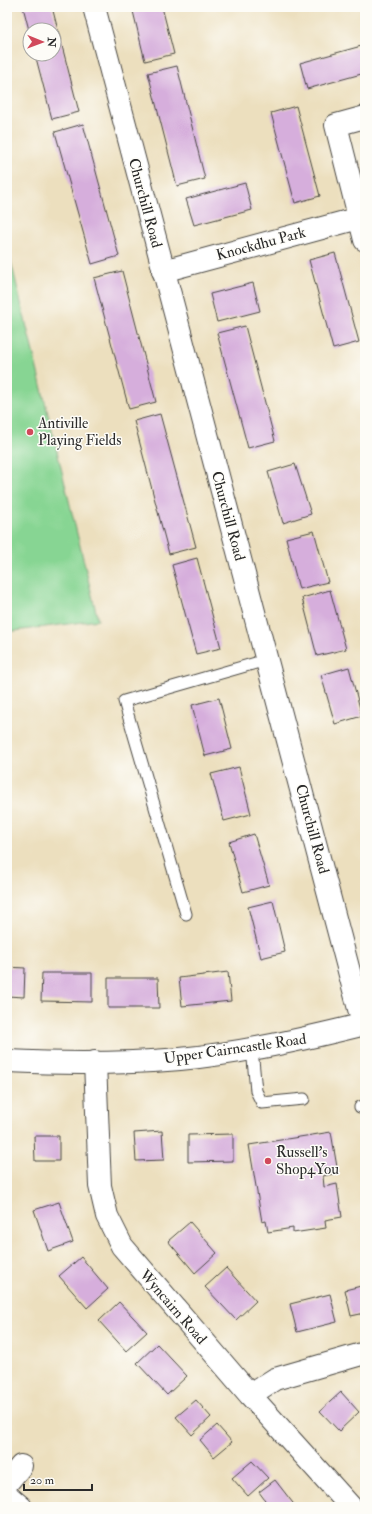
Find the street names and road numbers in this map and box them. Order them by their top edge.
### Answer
street label: Churchill Road [124,156,166,251]
street label: Knockdhu Park [214,223,308,265]
street label: Churchill Road [207,469,249,564]
street label: Churchill Road [291,782,333,877]
street label: Upper Cairncastle Road [163,1030,308,1069]
street label: Wyncairn Road [135,1265,211,1349]

